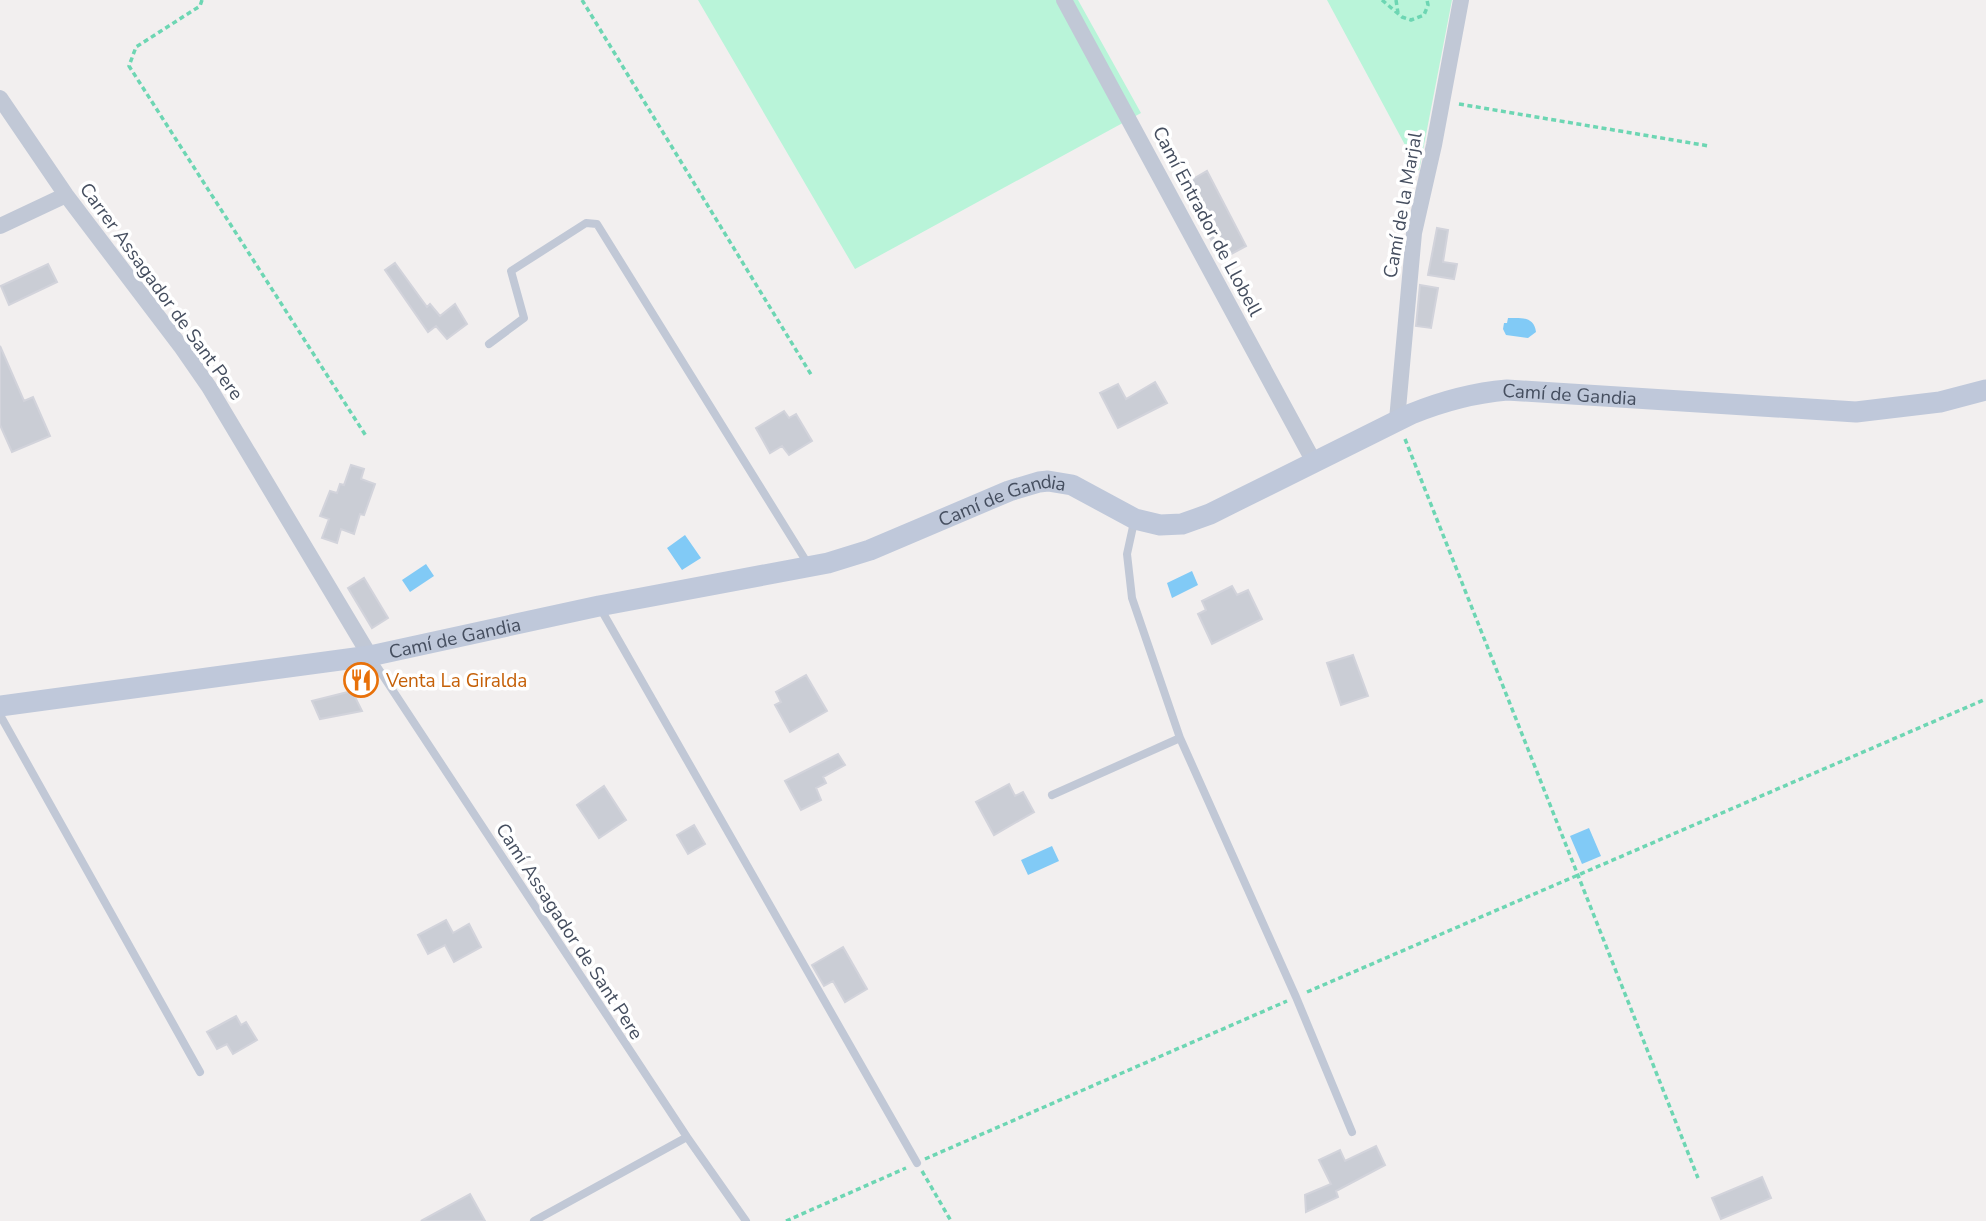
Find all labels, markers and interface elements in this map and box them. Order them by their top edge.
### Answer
street label: Camí Entrador de Llobell [1146,122,1268,321]
street label: Camí de la Marjal [1377,130,1429,280]
street label: Carrer Assagador de Sant Pere [73,178,249,406]
street label: Camí de Gandia [1502,378,1637,412]
street label: Camí de Gandia [934,469,1068,534]
street label: Camí de Gandia [386,611,523,666]
restaurant icon: Venta La Giralda [342,661,380,699]
place label: Venta La Giralda [385,668,527,694]
street label: Camí Assagador de Sant Pere [489,818,649,1045]

